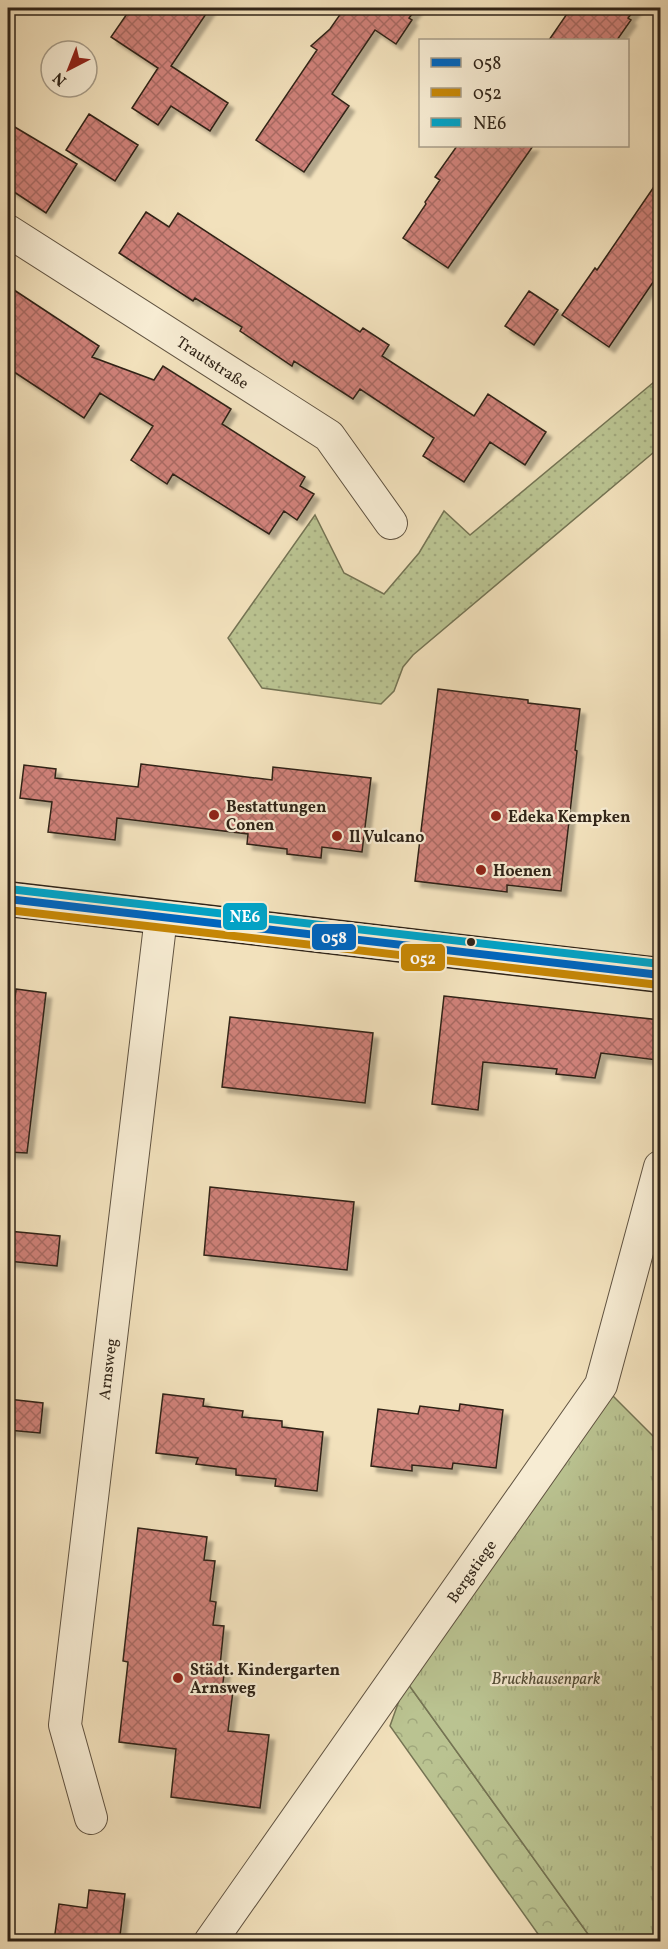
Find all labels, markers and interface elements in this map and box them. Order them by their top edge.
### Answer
north arrow [39,39,99,99]
legend [419,39,629,147]
text: 058 [473,52,501,77]
text: N [48,66,72,91]
text: 052 [473,82,502,107]
text: NE6 [473,112,506,137]
street label: Trautstraße [171,332,252,395]
place label: Bestattungen Conen [226,797,327,837]
place label: Edeka Kempken [508,807,631,829]
marker: Bestattungen Conen [207,808,221,822]
marker: Edeka Kempken [489,809,503,823]
place label: Il Vulcano [349,827,424,849]
marker: Il Vulcano [330,829,344,843]
place label: Hoenen [493,861,552,883]
marker: Hoenen [474,863,488,877]
line badge: NE6 [222,902,268,931]
text: NE6 [230,907,260,929]
line badge: 058 [311,923,357,951]
text: 058 [321,928,347,950]
unlabelled marker [465,936,477,948]
line badge: 052 [400,943,446,972]
text: 052 [410,949,436,971]
street label: Arnsweg [94,1337,124,1401]
street label: Bergstiege [443,1536,503,1608]
place label: Städt. Kindergarten Arnsweg [190,1660,340,1700]
park label: Bruckhausenpark [492,1669,601,1691]
marker: Städt. Kindergarten Arnsweg [171,1671,185,1685]

